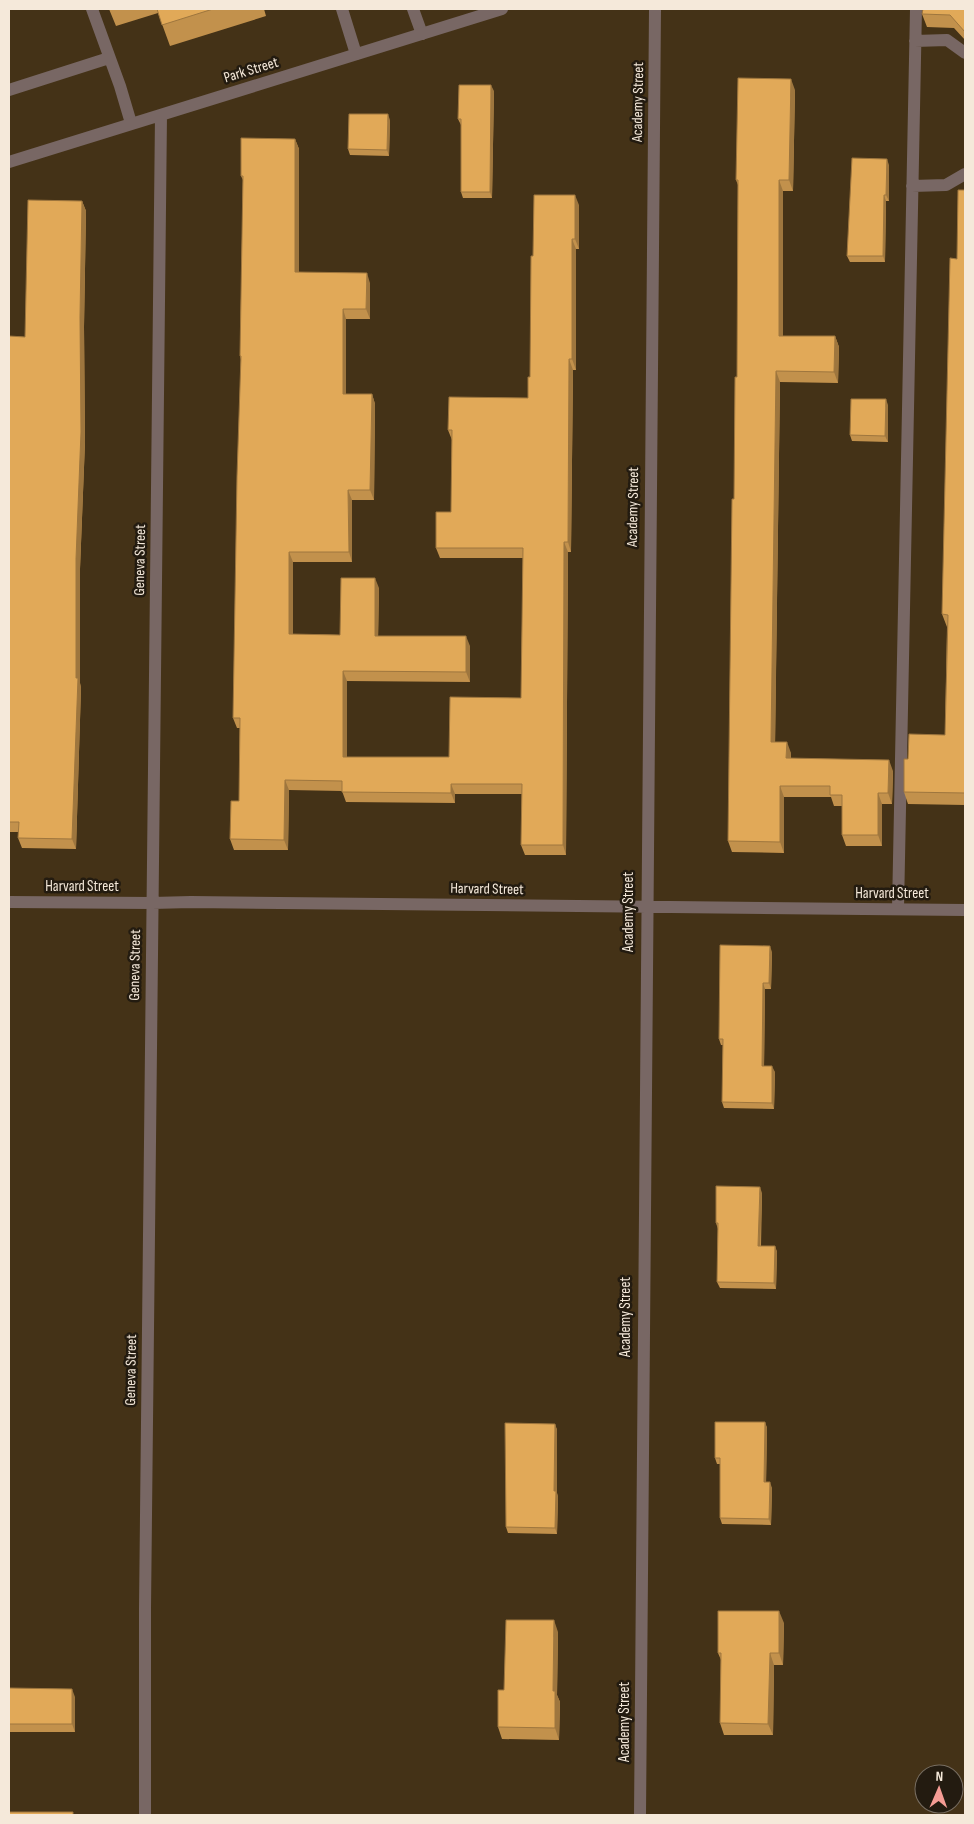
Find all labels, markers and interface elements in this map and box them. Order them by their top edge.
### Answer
street label: Park Street [221,53,281,87]
street label: Academy Street [628,61,648,143]
street label: Academy Street [623,466,643,548]
street label: Geneva Street [130,524,150,596]
street label: Academy Street [619,872,638,953]
street label: Harvard Street [45,877,119,896]
street label: Harvard Street [450,879,524,899]
street label: Harvard Street [855,884,929,903]
street label: Geneva Street [125,929,145,1001]
street label: Academy Street [616,1277,635,1358]
street label: Geneva Street [121,1334,141,1406]
street label: Academy Street [615,1682,634,1763]
north arrow [914,1764,964,1814]
text: N [935,1768,943,1785]

